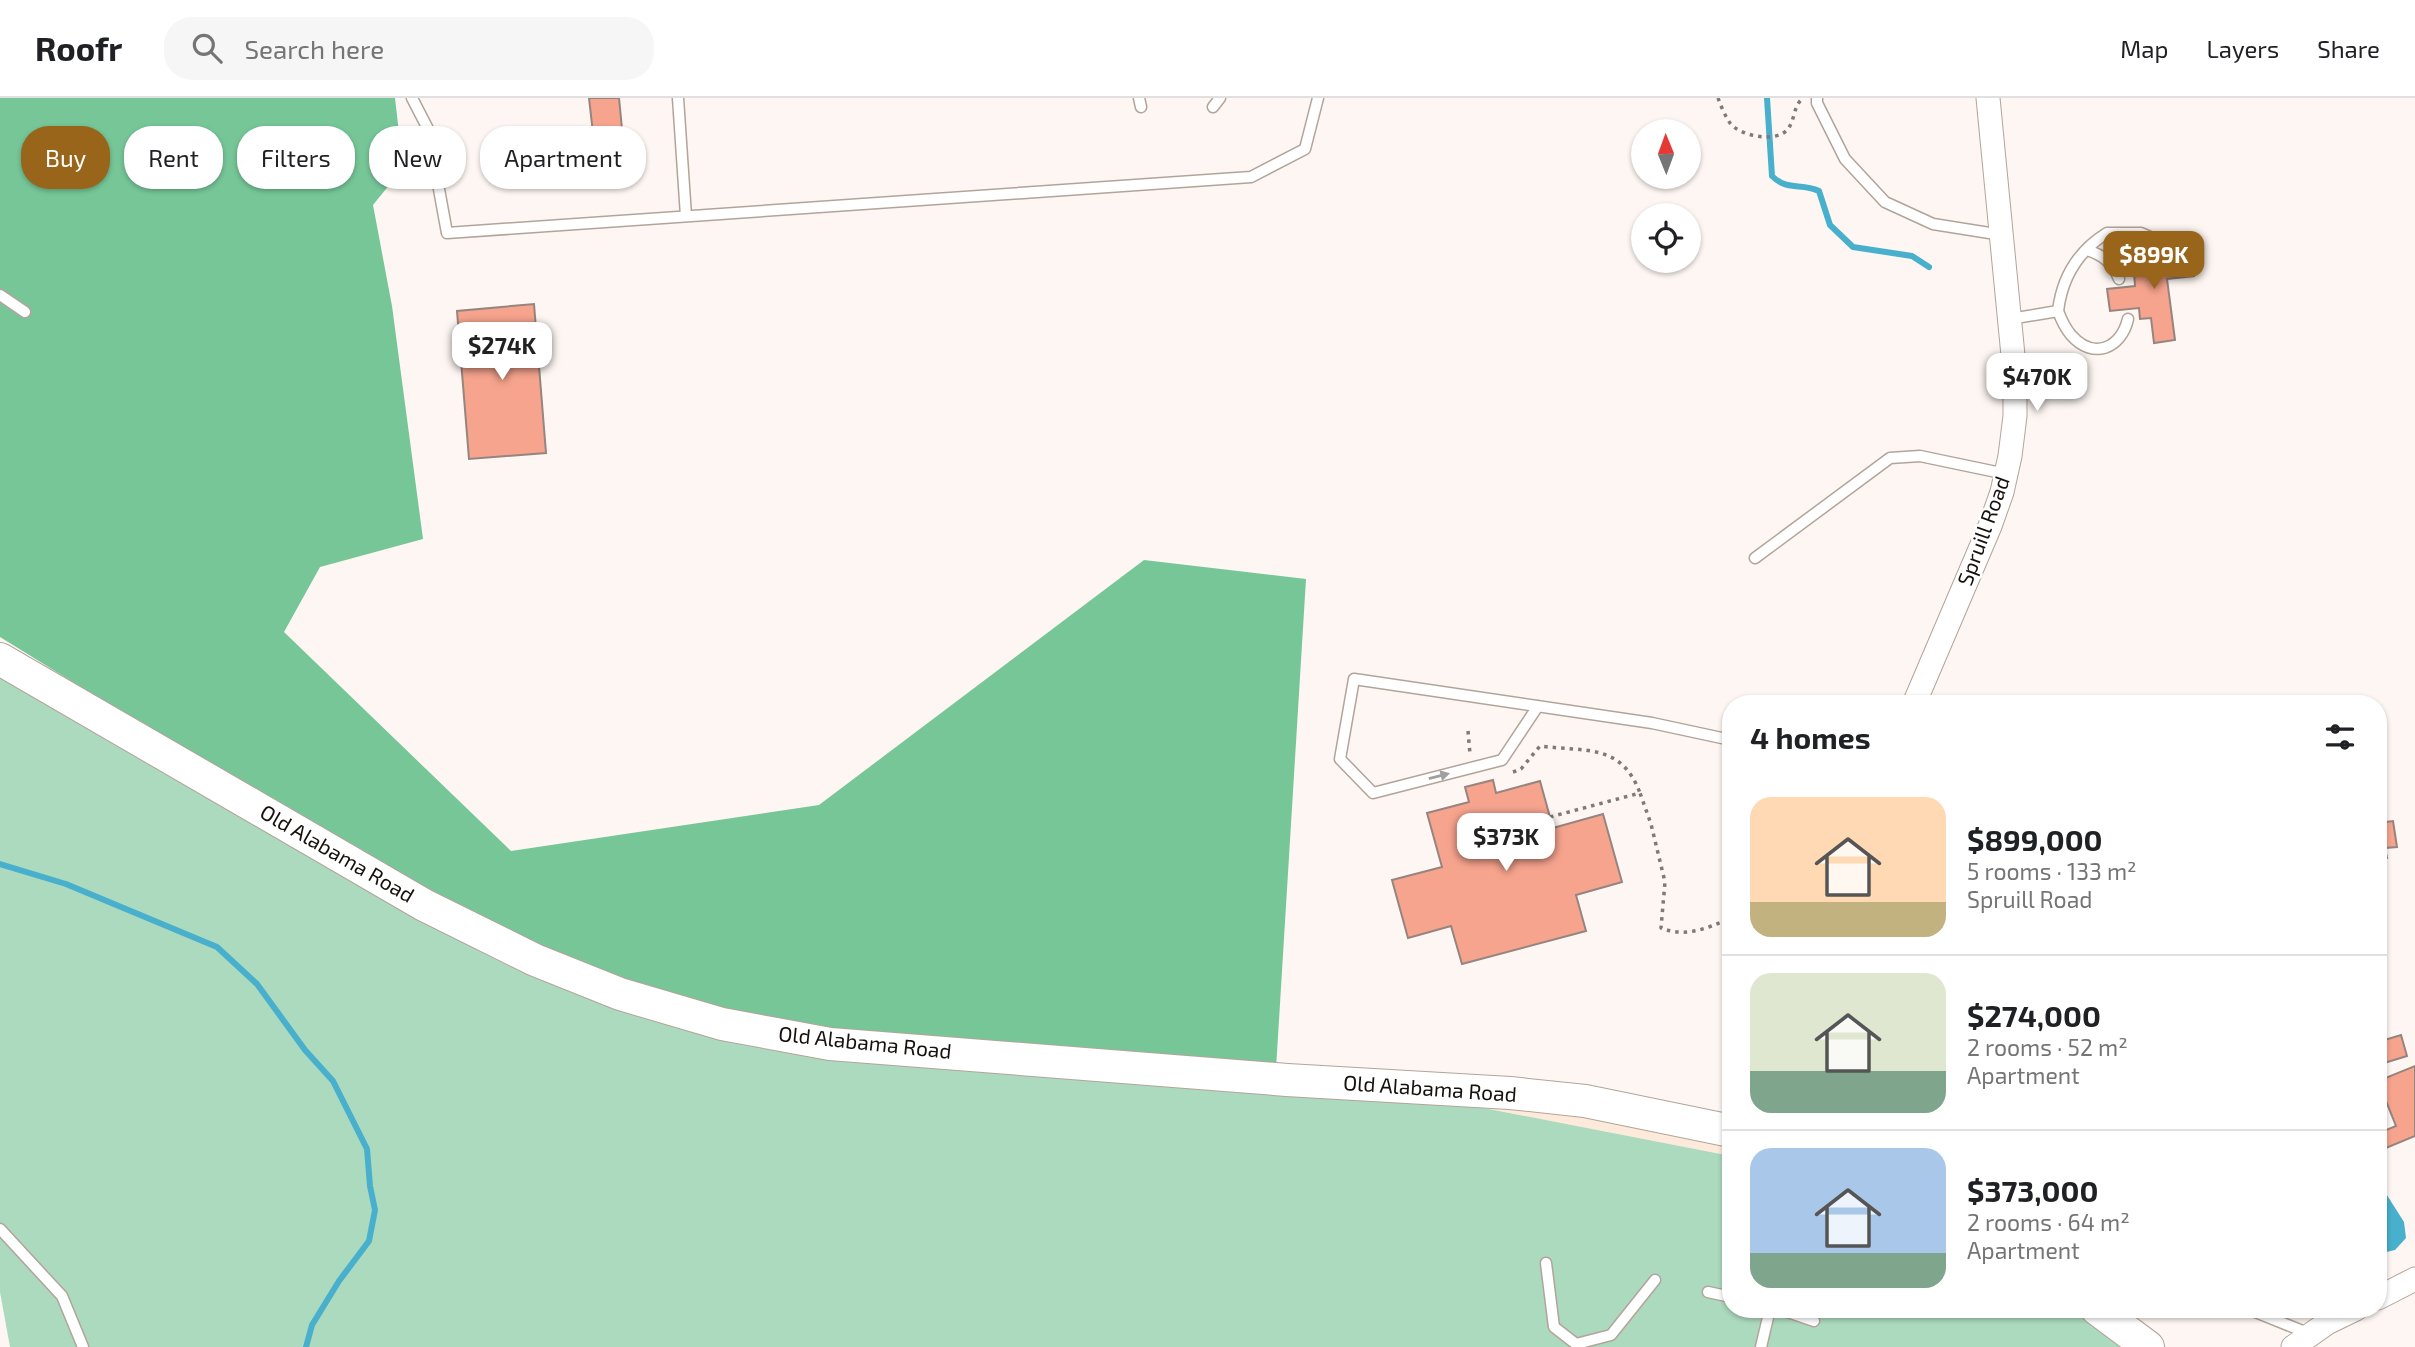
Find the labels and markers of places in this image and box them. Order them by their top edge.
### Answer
pin: $899K [2105,232,2203,291]
pin: $274K [453,322,551,382]
pin: $470K [1988,354,2086,413]
pin: $373K [1457,814,1555,873]

